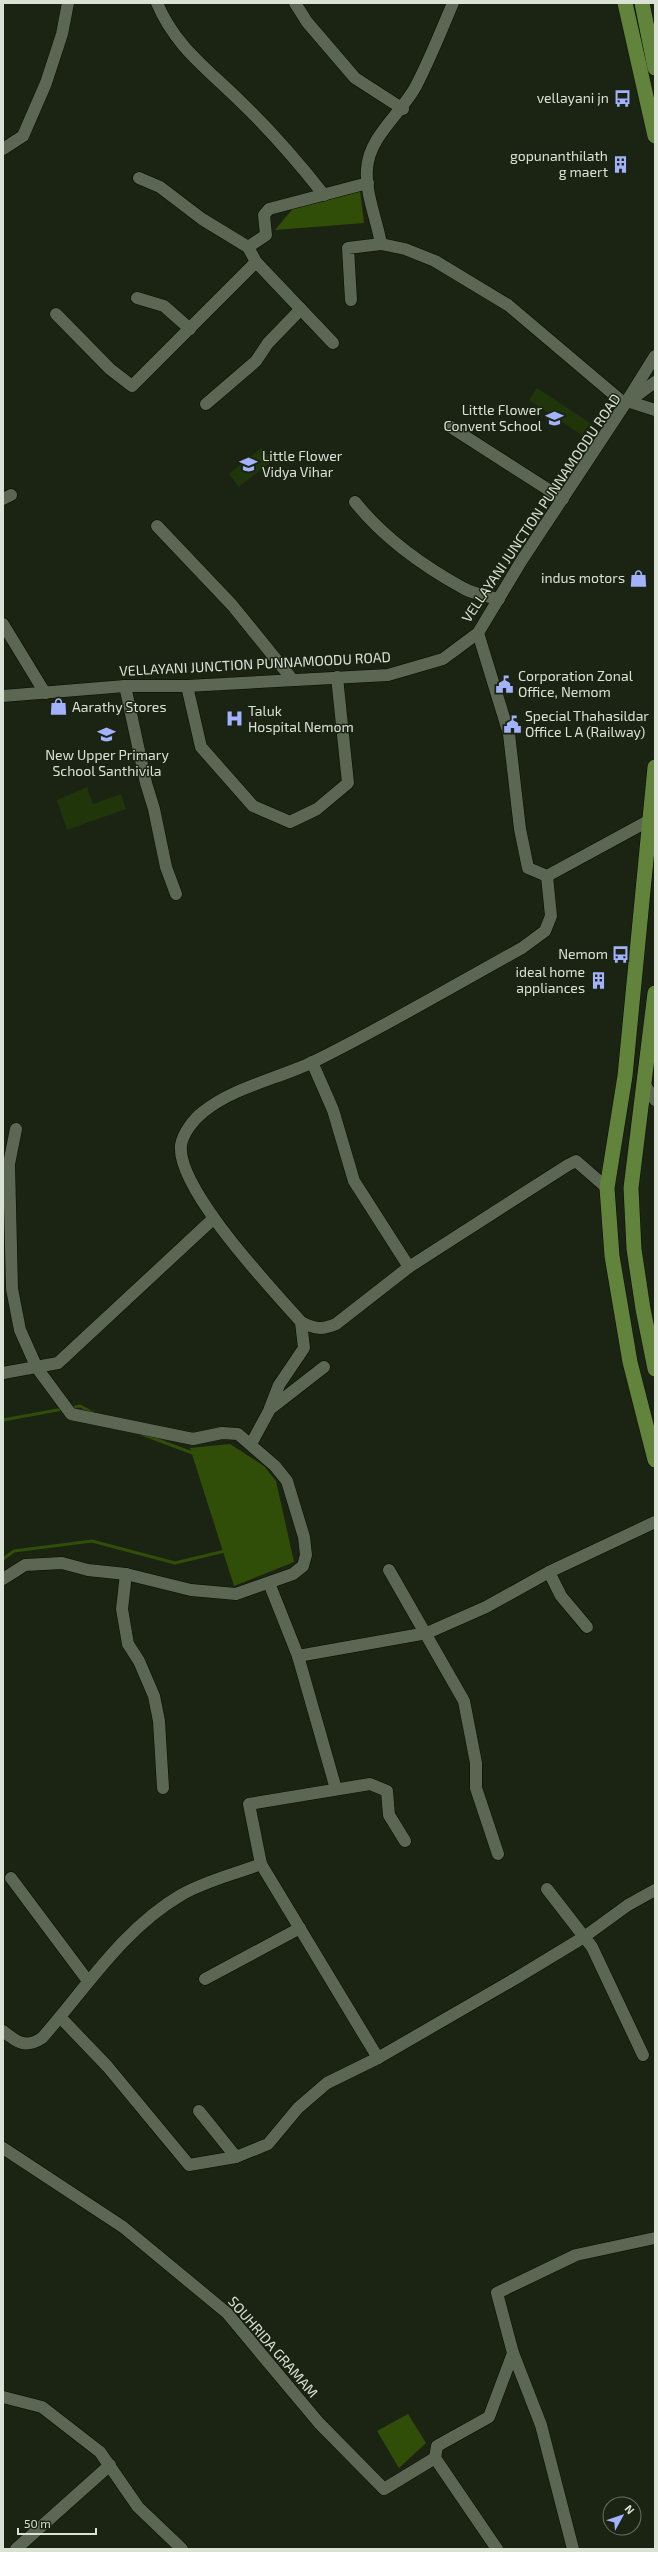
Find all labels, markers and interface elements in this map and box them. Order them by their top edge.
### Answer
bus stop icon: vellayani jn [612,88,632,108]
place label: vellayani jn [537,89,609,106]
place label: gopunanthilath g maert [510,147,608,180]
building icon: gopunanthilath g maert [611,154,631,174]
street label: VELLAYANI JUNCTION PUNNAMOODU ROAD [458,390,624,625]
place label: Little Flower Convent School [444,401,543,434]
school or university icon: Little Flower Convent School [545,408,565,428]
place label: Little Flower Vidya Vihar [262,447,343,480]
school or university icon: Little Flower Vidya Vihar [239,454,259,474]
shop icon: indus motors [628,568,648,588]
place label: indus motors [541,569,625,586]
street label: VELLAYANI JUNCTION PUNNAMOODU ROAD [119,648,391,679]
place label: Corporation Zonal Office, Nemom [518,667,634,700]
public building icon: Corporation Zonal Office, Nemom [495,674,515,694]
shop icon: Aarathy Stores [49,697,69,717]
place label: Aarathy Stores [72,698,167,715]
place label: Taluk Hospital Nemom [248,702,354,735]
place label: Special Thahasildar Office L A (Railway) [525,707,649,740]
hospital icon: Taluk Hospital Nemom [225,709,245,729]
public building icon: Special Thahasildar Office L A (Railway) [502,714,522,734]
school or university icon: New Upper Primary School Santhivila [97,725,117,745]
place label: New Upper Primary School Santhivila [45,746,169,779]
bus stop icon: Nemom [611,944,631,964]
place label: Nemom [558,945,608,962]
place label: ideal home appliances [516,963,585,996]
building icon: ideal home appliances [588,970,608,990]
street label: SOUHRIDA GRAMAM [225,2293,322,2401]
north arrow [602,2496,642,2536]
text: N [623,2502,638,2517]
scale bar [18,2510,96,2536]
text: 50 m [24,2516,51,2530]

